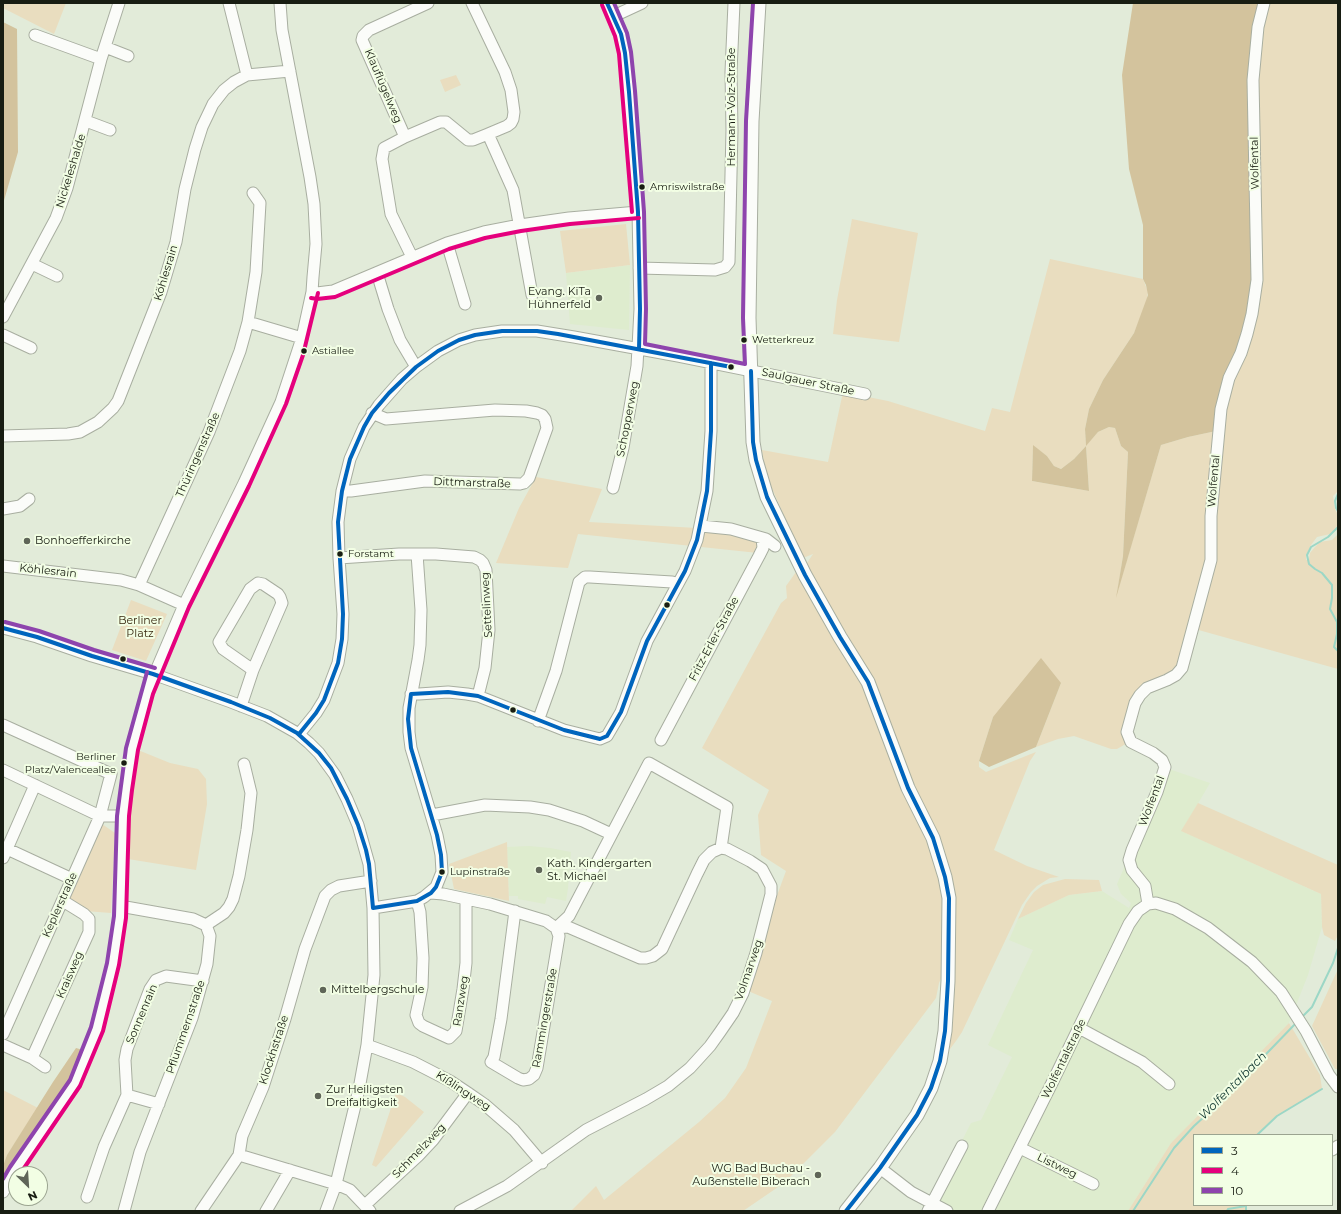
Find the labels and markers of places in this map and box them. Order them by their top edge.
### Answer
place label: Amriswilstraße [650,181,725,193]
marker: Amriswilstraße [637,182,647,192]
place label: Evang. KiTa Hühnerfeld [528,285,591,311]
marker: Evang. KiTa Hühnerfeld [594,293,604,303]
place label: Wetterkreuz [752,334,814,346]
marker: Wetterkreuz [739,335,749,345]
place label: Astiallee [312,345,354,357]
marker: Astiallee [299,346,309,356]
unlabelled marker [726,362,736,372]
place label: Bonhoefferkirche [35,534,131,548]
marker: Bonhoefferkirche [22,536,32,546]
place label: Forstamt [348,548,394,560]
marker: Forstamt [335,549,345,559]
unlabelled marker [662,600,672,610]
unlabelled marker [118,654,128,664]
unlabelled marker [508,705,518,715]
place label: Berliner Platz/Valenceallee [25,751,116,774]
marker: Berliner Platz/Valenceallee [119,758,129,768]
place label: Kath. Kindergarten St. Michael [547,857,652,883]
marker: Kath. Kindergarten St. Michael [534,865,544,875]
place label: Lupinstraße [450,866,510,878]
marker: Lupinstraße [437,867,447,877]
place label: Mittelbergschule [331,983,424,997]
marker: Mittelbergschule [318,985,328,995]
place label: Zur Heiligsten Dreifaltigkeit [326,1083,403,1109]
marker: Zur Heiligsten Dreifaltigkeit [313,1091,323,1101]
place label: WG Bad Buchau - Außenstelle Biberach [692,1162,810,1188]
marker: WG Bad Buchau - Außenstelle Biberach [813,1170,823,1180]

